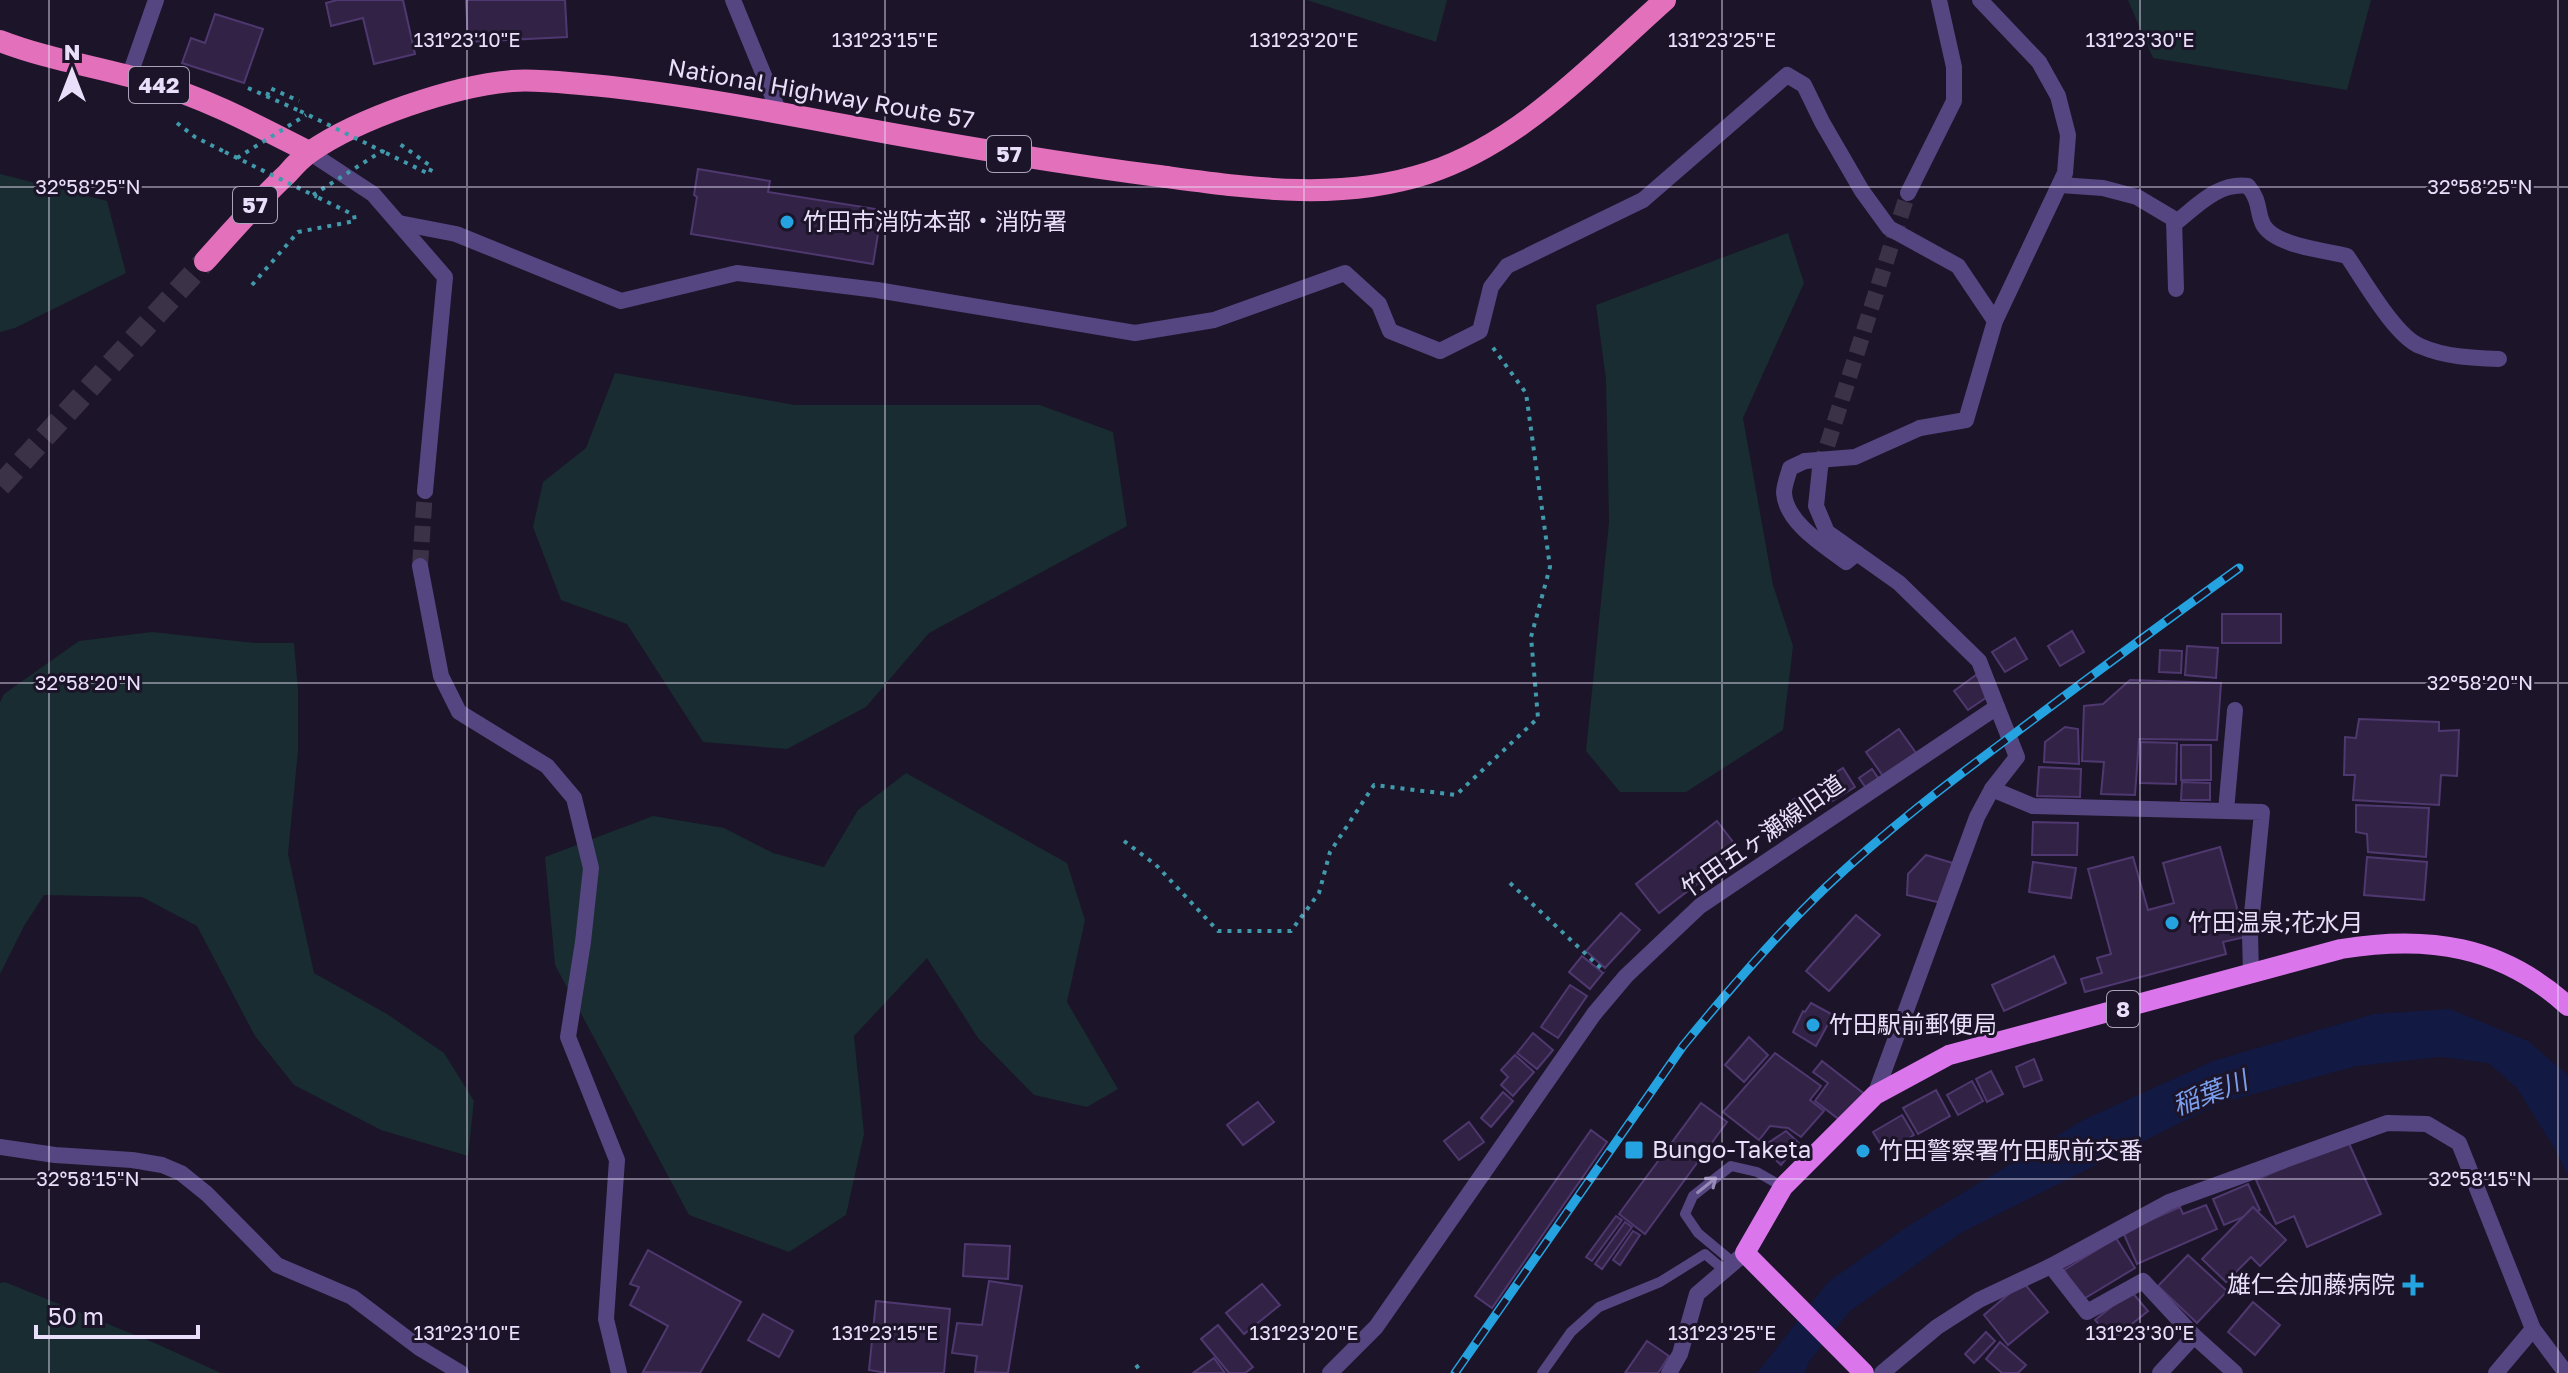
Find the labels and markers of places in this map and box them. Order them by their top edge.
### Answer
place label: 竹田市消防本部・消防署 [803,206,1067,235]
marker: 竹田市消防本部・消防署 [778,213,796,231]
place label: 竹田温泉;花水月 [2188,907,2363,936]
marker: 竹田温泉;花水月 [2163,914,2181,932]
place label: 竹田駅前郵便局 [1829,1009,1997,1038]
marker: 竹田駅前郵便局 [1804,1016,1822,1034]
place label: Bungo-Taketa [1652,1134,1811,1163]
place label: 竹田警察署竹田駅前交番 [1879,1135,2143,1164]
marker: Bungo-Taketa [1623,1139,1645,1161]
marker: 竹田警察署竹田駅前交番 [1854,1142,1872,1160]
place label: 雄仁会加藤病院 [2227,1269,2395,1298]
marker: 雄仁会加藤病院 [2402,1274,2424,1296]

